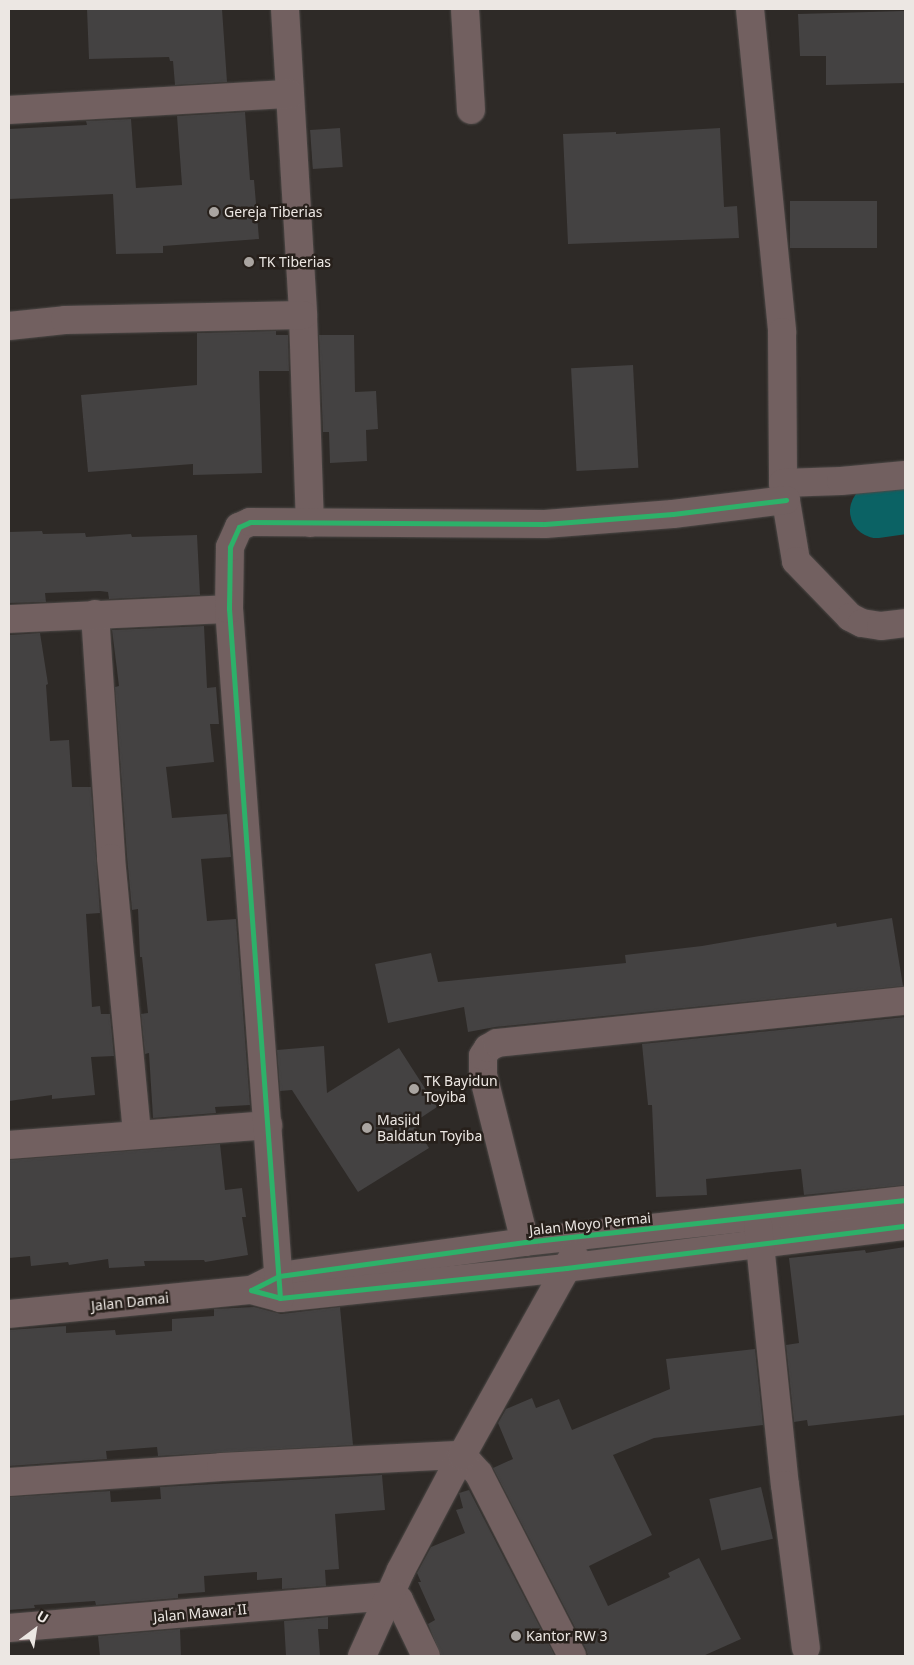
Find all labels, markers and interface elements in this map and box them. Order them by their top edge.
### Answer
place label: Gereja Tiberias [224,204,322,220]
marker: Gereja Tiberias [208,206,220,218]
place label: TK Tiberias [259,254,331,270]
marker: TK Tiberias [243,256,255,268]
place label: TK Bayidun Toyiba [424,1073,498,1106]
marker: TK Bayidun Toyiba [408,1083,420,1095]
place label: Masjid Baldatun Toyiba [377,1112,482,1144]
marker: Masjid Baldatun Toyiba [361,1122,373,1134]
street label: Jalan Moyo Permai [528,1209,652,1239]
street label: Jalan Damai [90,1290,170,1314]
street label: Jalan Mawar II [153,1601,247,1625]
north arrow [10,1605,60,1655]
text: U [34,1606,52,1628]
place label: Kantor RW 3 [526,1628,607,1644]
marker: Kantor RW 3 [510,1630,522,1642]

